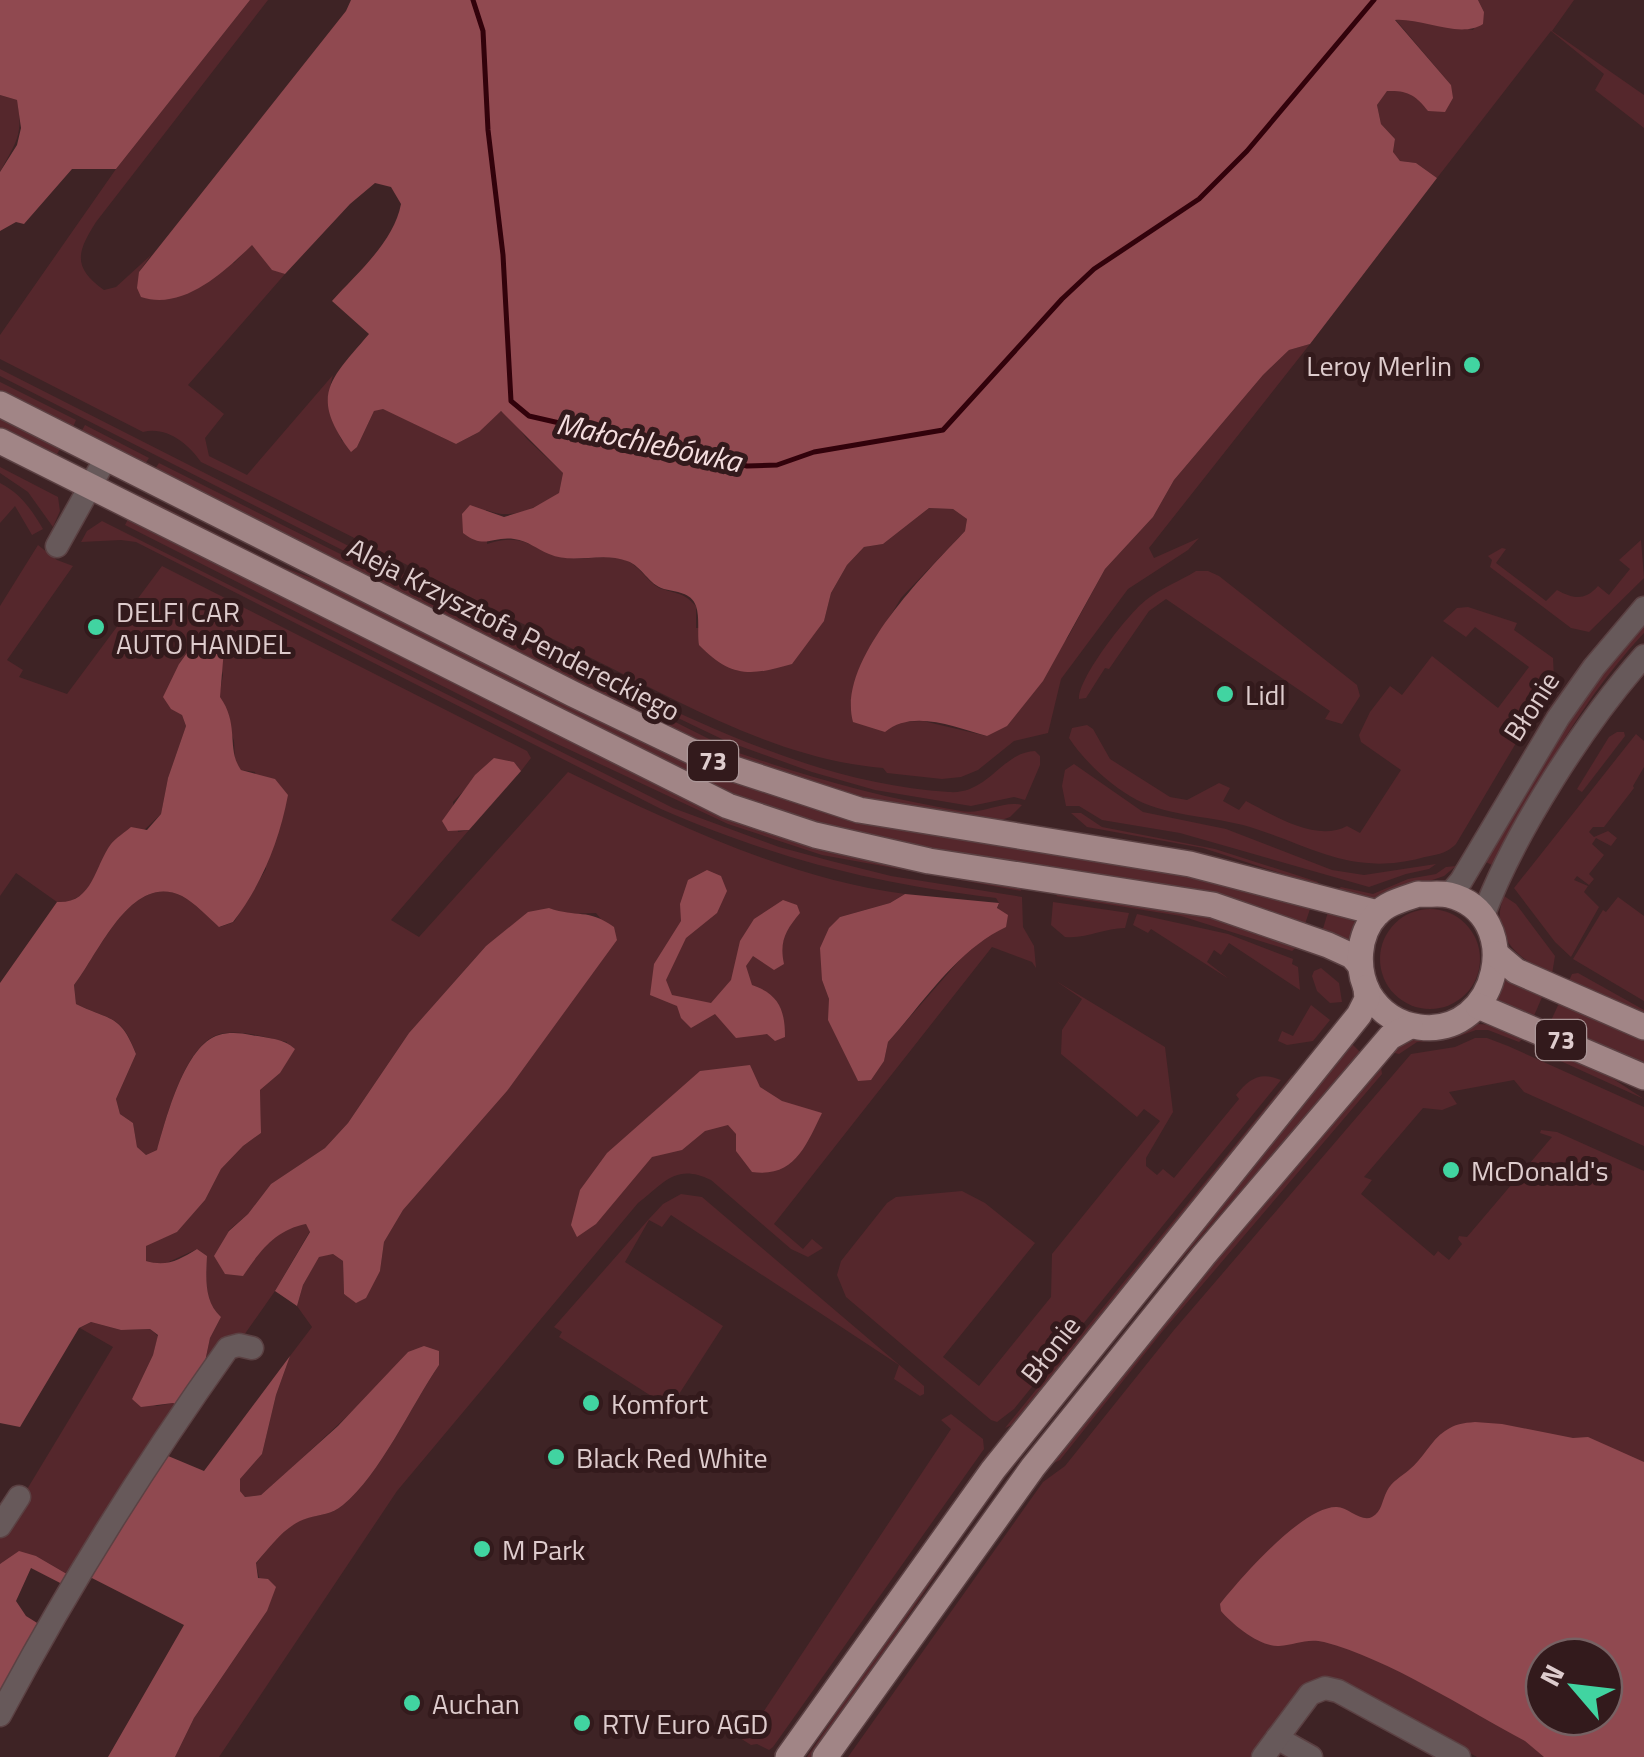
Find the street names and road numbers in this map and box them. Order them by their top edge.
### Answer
street label: Aleja Krzysztofa Pendereckiego [340,526,688,732]
street label: Błonie [1492,662,1570,750]
road number: 73 [688,741,738,781]
road number: 73 [1536,1020,1586,1060]
street label: Błonie [1010,1306,1090,1392]

